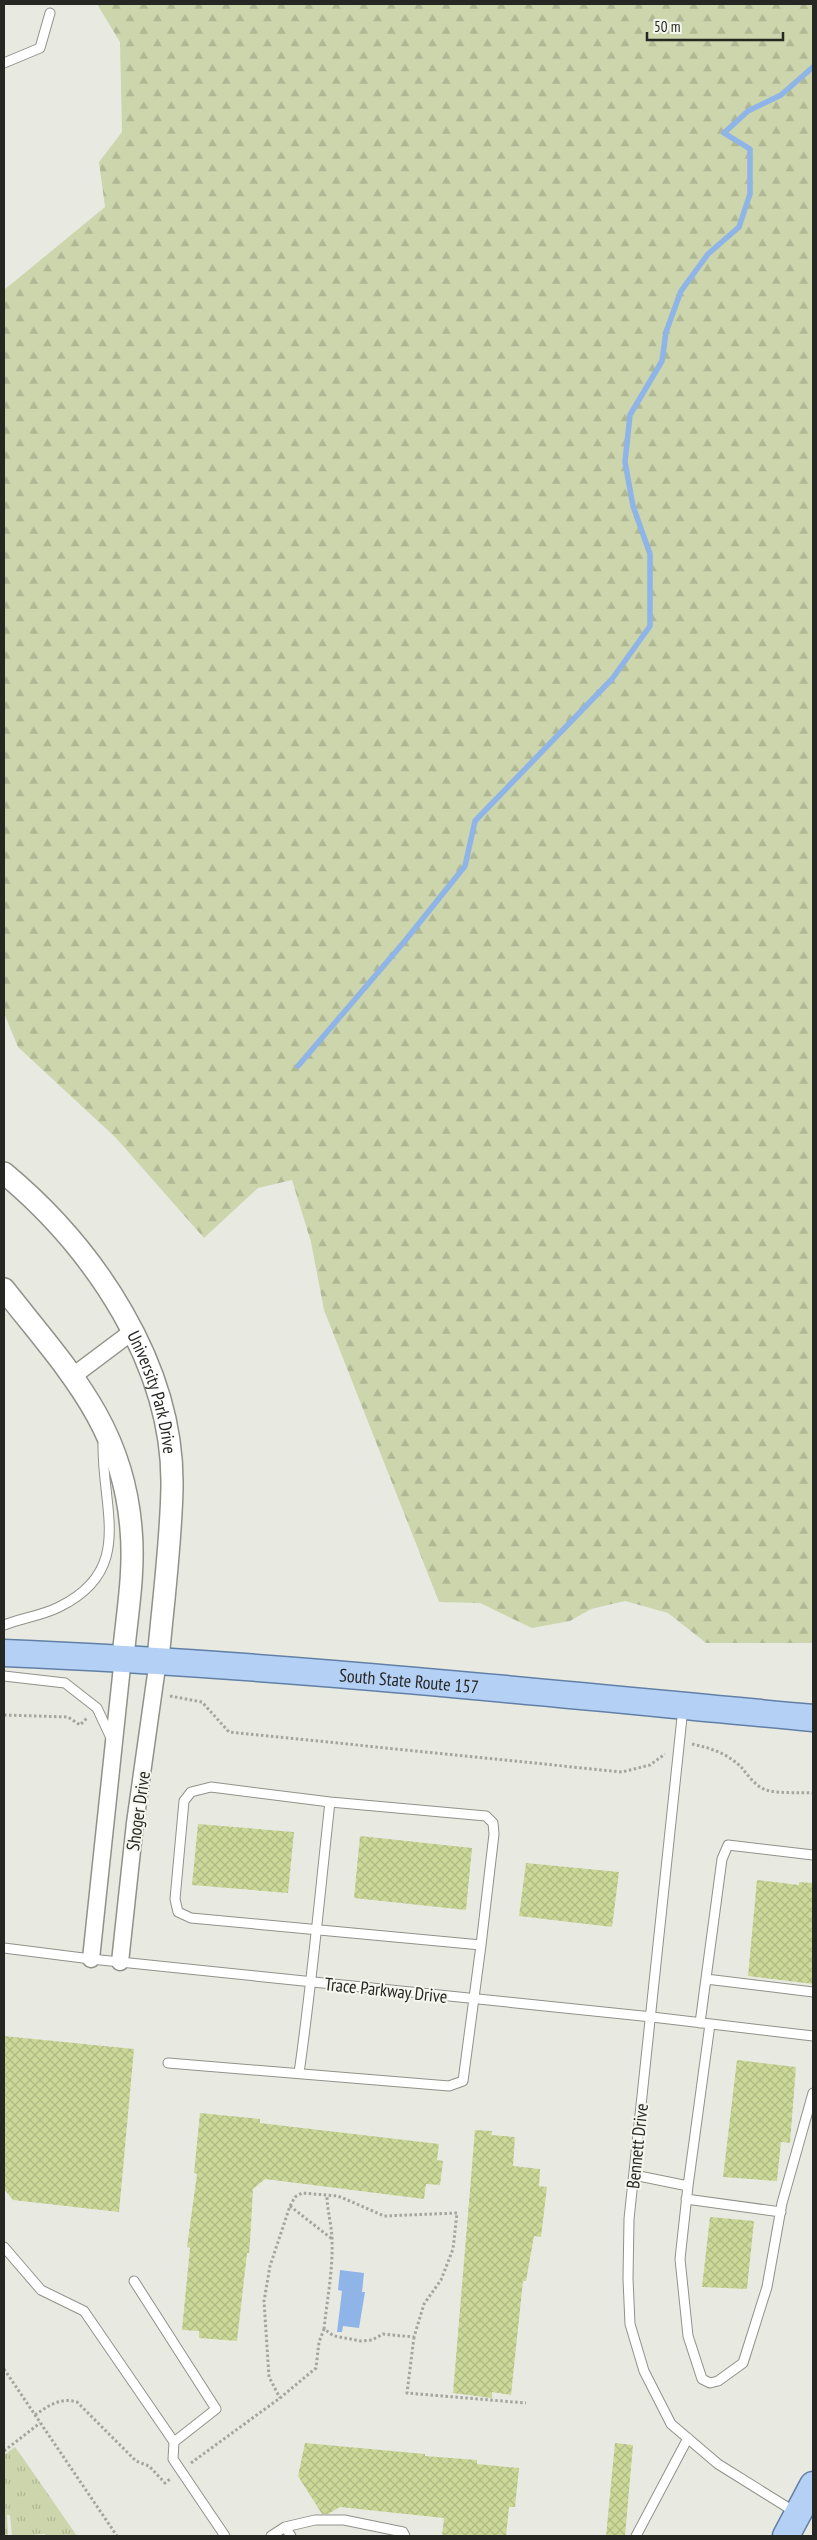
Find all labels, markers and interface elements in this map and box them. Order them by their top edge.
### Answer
scale bar [647,10,783,42]
text: 50 m [654,17,680,36]
street label: University Park Drive [123,1327,182,1455]
street label: South State Route 157 [338,1663,480,1698]
street label: Shoger Drive [121,1770,155,1852]
street label: Trace Parkway Drive [323,1972,449,2008]
street label: Bennett Drive [621,2102,653,2190]

